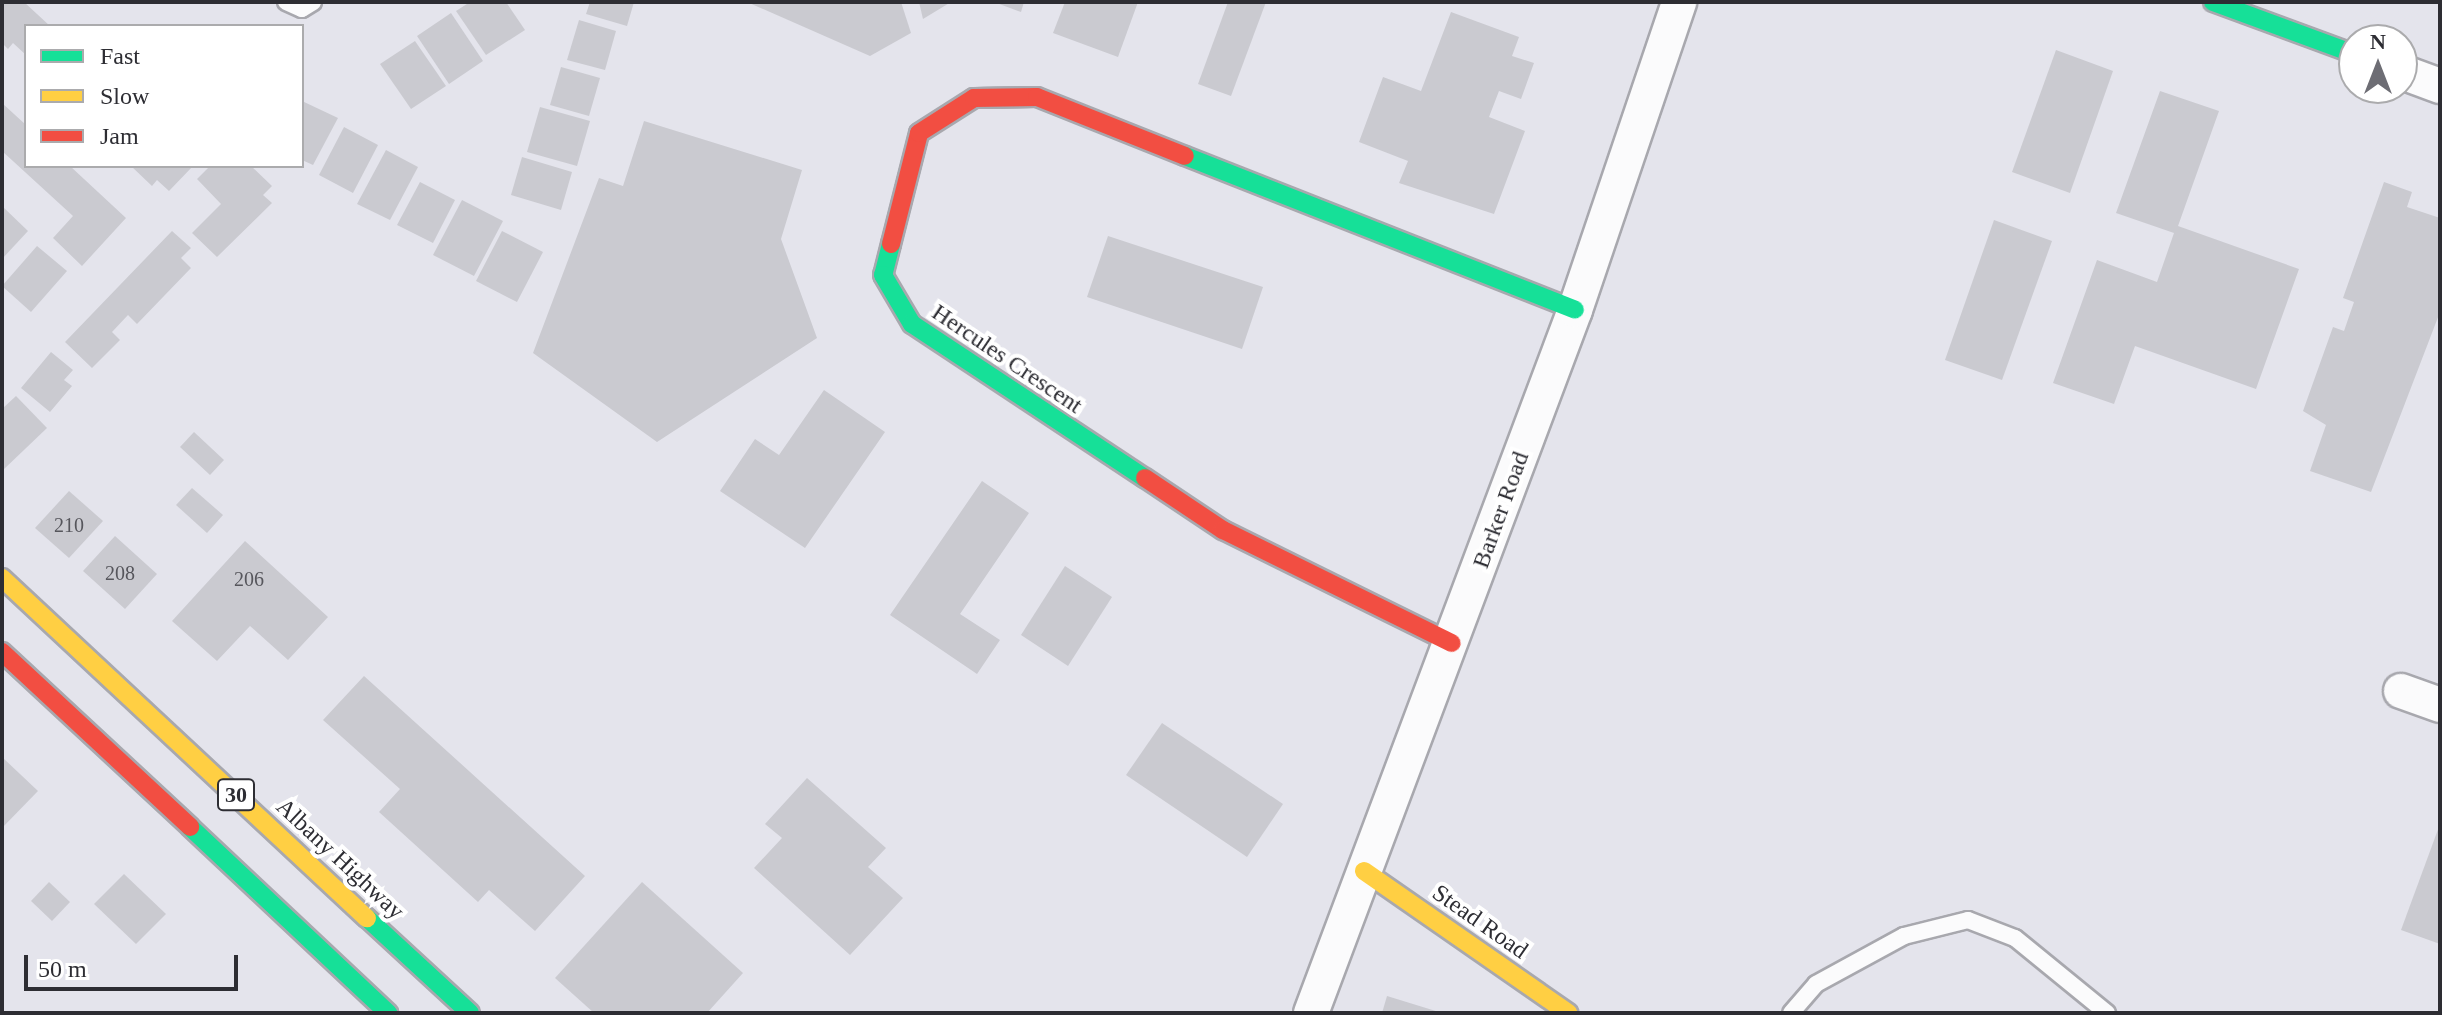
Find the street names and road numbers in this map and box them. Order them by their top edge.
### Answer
street label: Hercules Crescent [926,298,1088,420]
street label: Barker Road [1467,448,1535,572]
road number: 30 [216,777,256,813]
street label: Albany Highway [270,792,410,926]
street label: Stead Road [1427,879,1533,965]

